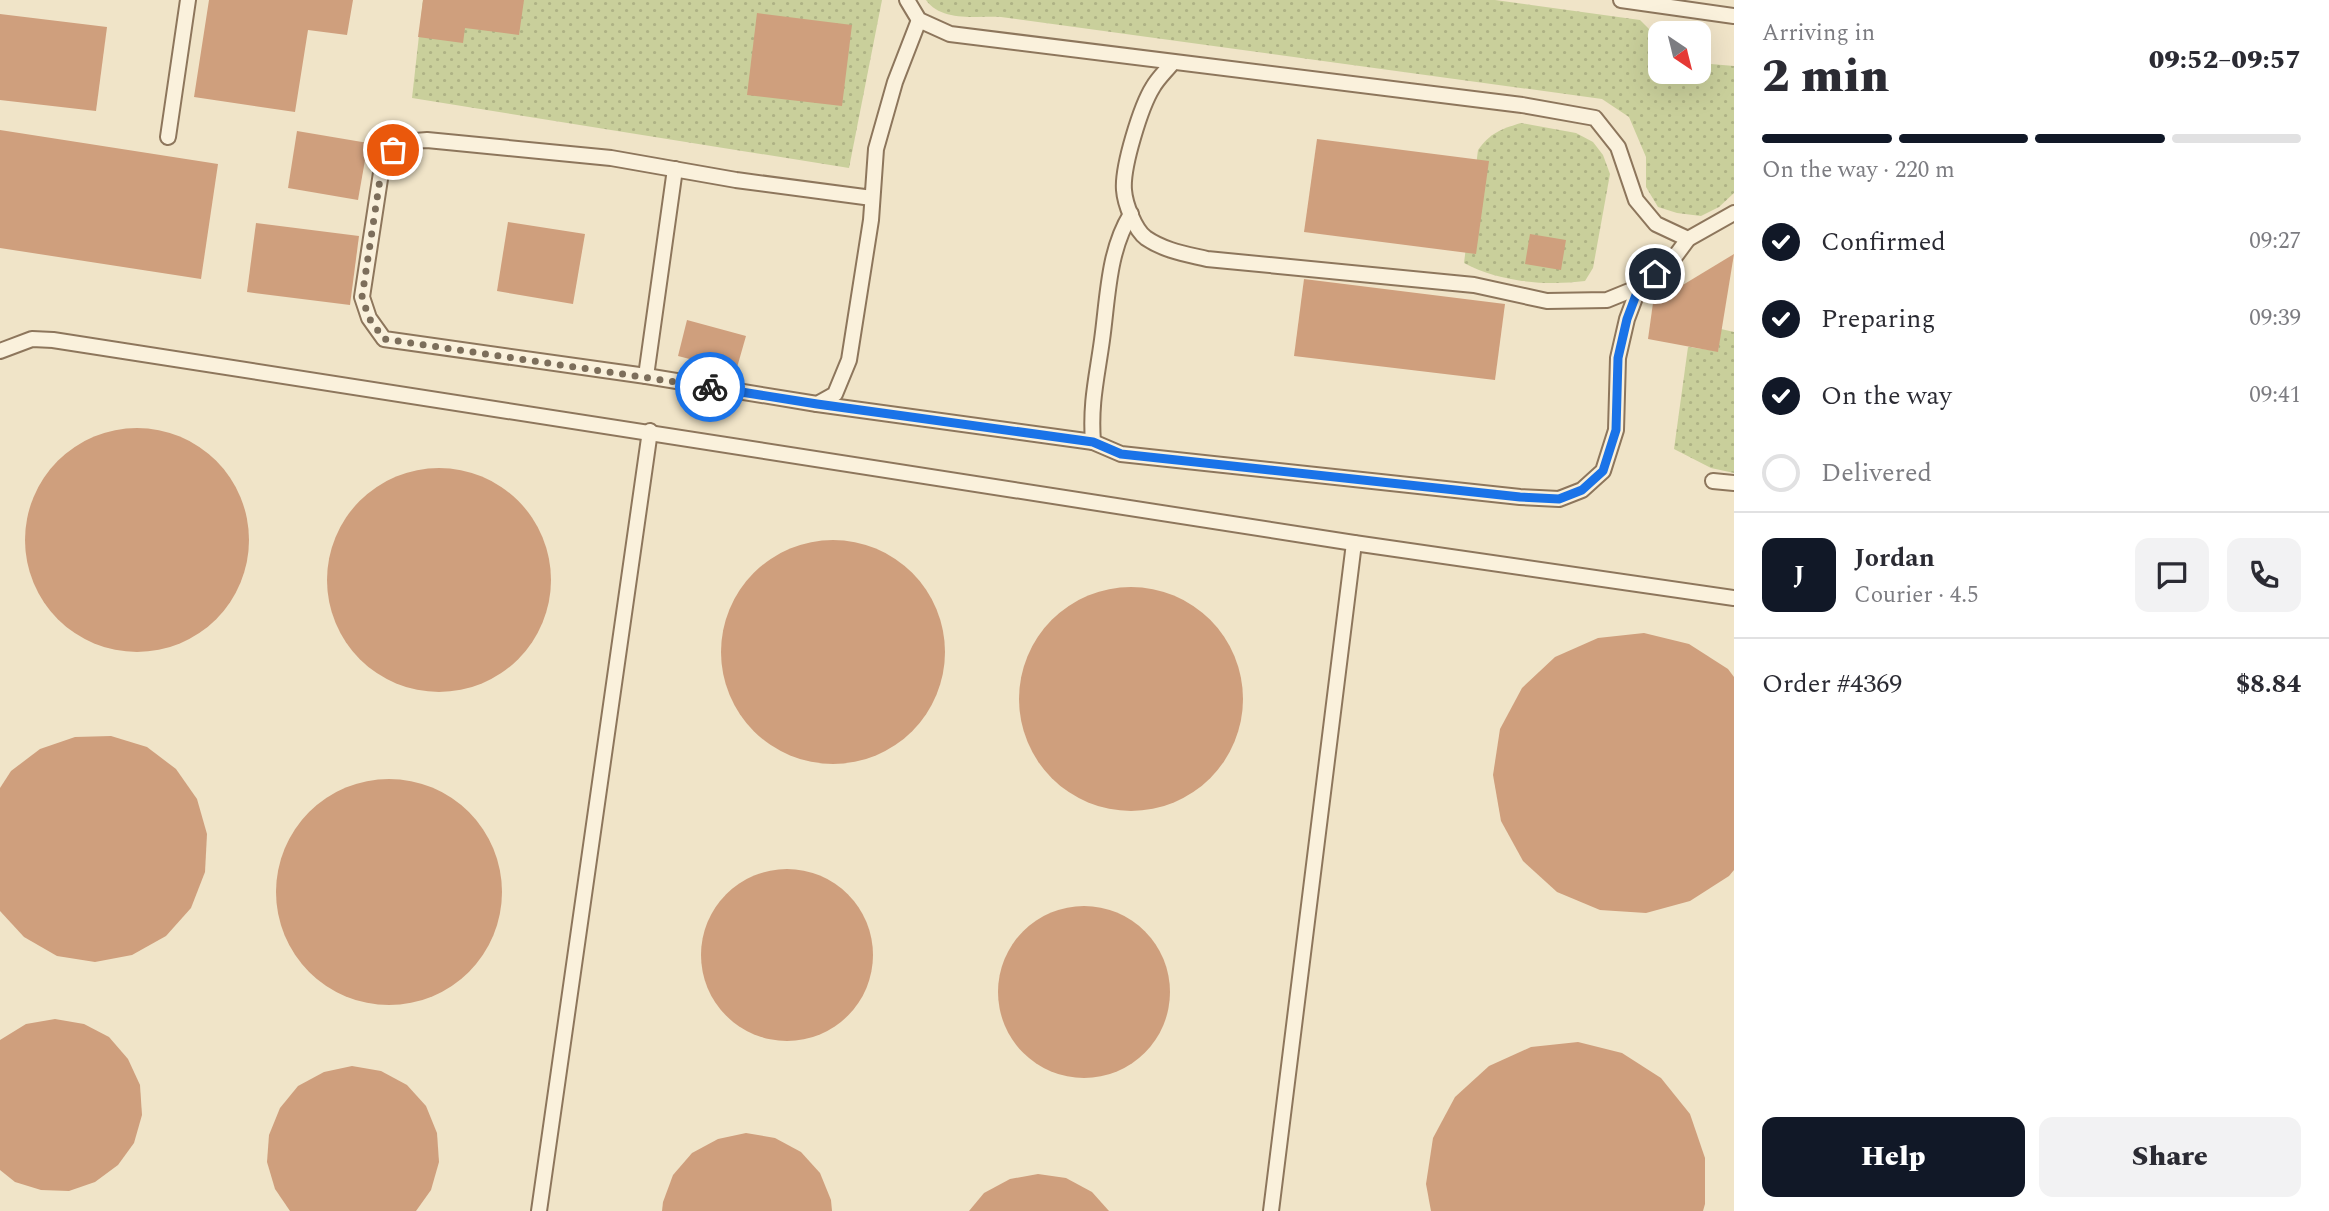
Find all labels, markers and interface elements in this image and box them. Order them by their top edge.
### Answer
text: Arriving in [1762,16,1875,51]
north arrow [1648,21,1712,84]
map controls [1648,21,1711,84]
text: 09:52–09:57 [2149,40,2301,80]
text: 2 min [1762,42,1889,112]
pin [363,120,423,180]
icon: bag [374,131,412,169]
text: On the way · 220 m [1762,153,1955,188]
text: Confirmed [1821,222,1946,262]
icon: check [1762,223,1800,261]
text: 09:27 [2249,224,2301,259]
pin [1625,244,1685,304]
icon: home [1636,255,1674,293]
text: Preparing [1821,299,1935,339]
icon: check [1762,300,1800,338]
text: 09:39 [2249,301,2301,336]
courier [675,352,745,422]
icon: bike [691,368,729,406]
text: On the way [1821,376,1952,416]
icon: check [1762,377,1800,415]
text: 09:41 [2249,378,2301,413]
text: Delivered [1821,453,1932,493]
text: Jordan [1854,538,1935,578]
button: chat [2135,538,2209,612]
button: phone [2227,538,2301,612]
text: J [1793,555,1805,595]
text: Courier · 4.5 [1854,578,1979,613]
text: Order #4369 [1762,664,1902,704]
text: $8.84 [2236,664,2301,704]
button: Help [1762,1117,2025,1197]
button: Share [2039,1117,2301,1197]

